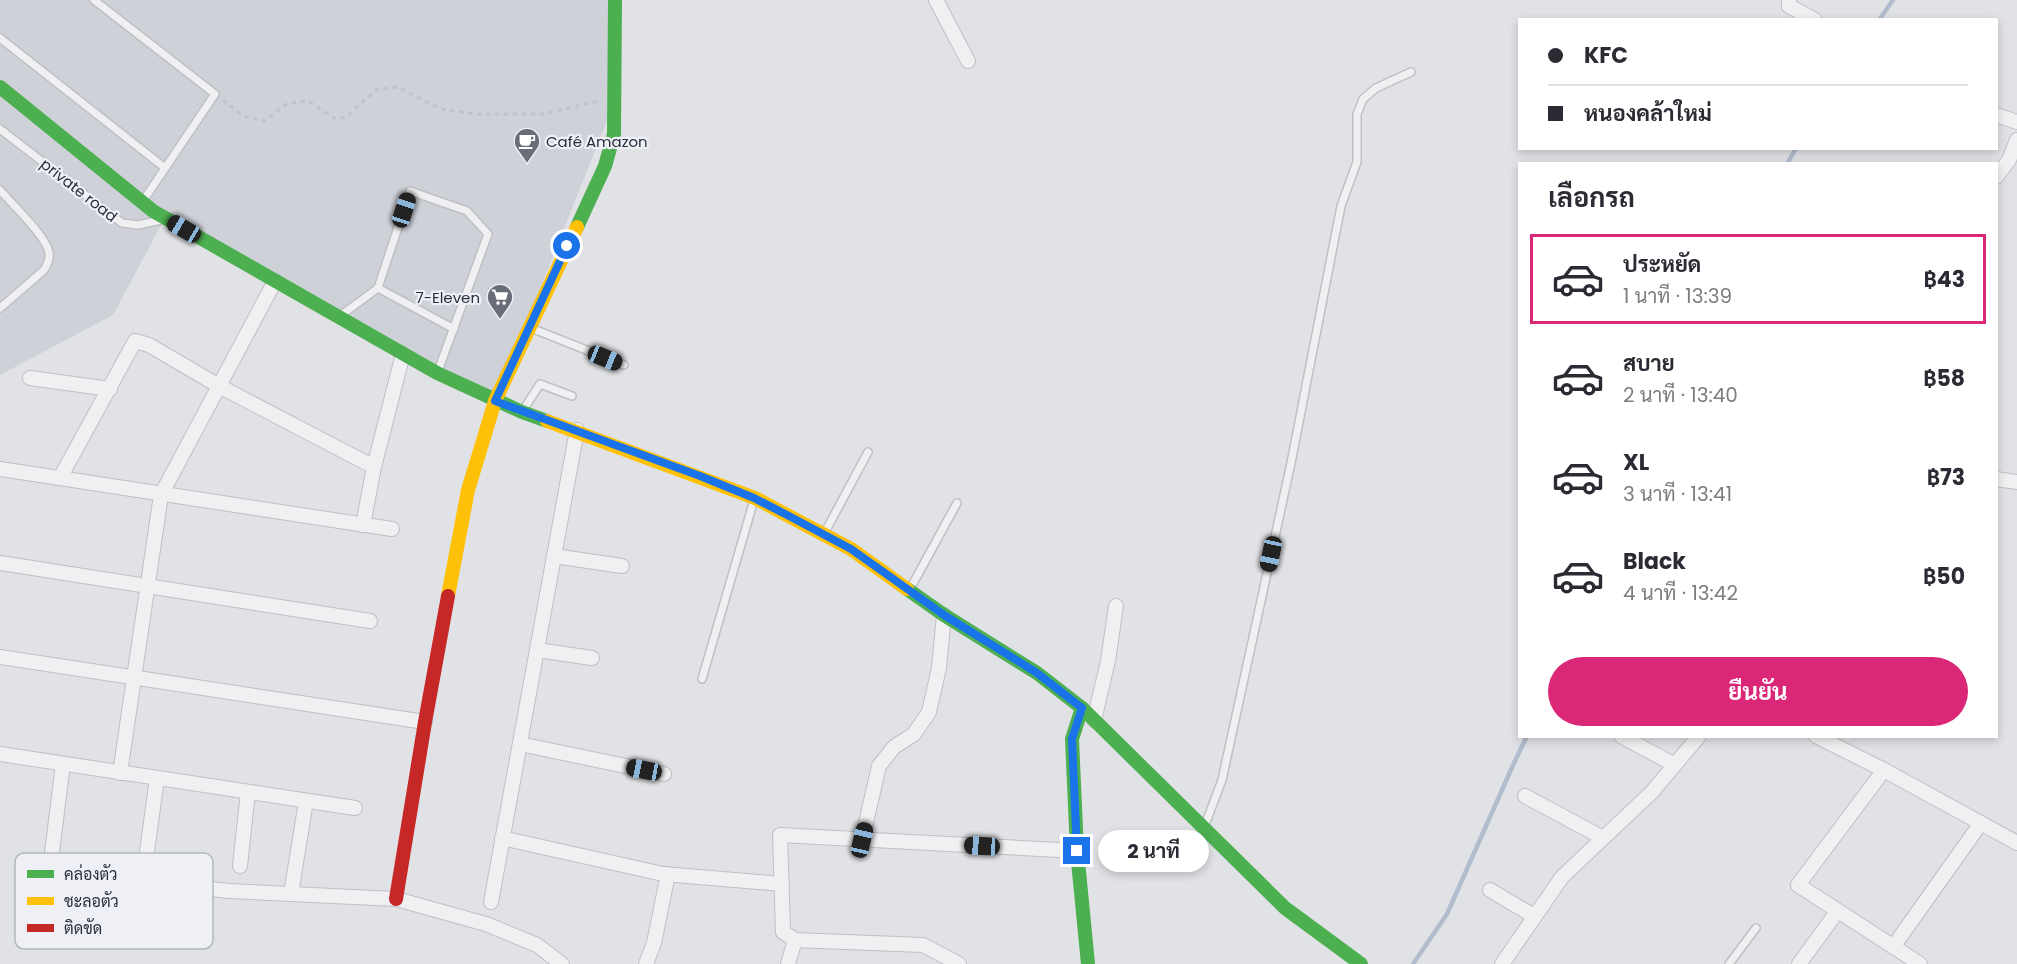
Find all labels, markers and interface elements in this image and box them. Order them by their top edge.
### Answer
text: KFC [1584,40,1628,71]
text: หนองคล้าใหม่ [1584,98,1712,129]
cafe icon: Café Amazon [512,126,542,164]
place label: Café Amazon [546,131,648,152]
street label: private road [36,153,122,227]
text: เลือกรถ [1548,179,1635,216]
car [390,190,418,230]
car [164,212,204,246]
route start [553,232,580,259]
text: ประหยัด [1623,249,1701,280]
icon: car [1551,252,1605,306]
text: ฿43 [1924,264,1965,295]
supermarket icon: 7-Eleven [485,282,515,320]
text: 1 นาที · 13:39 [1623,282,1732,310]
place label: 7-Eleven [416,287,480,308]
car [585,343,625,373]
text: สบาย [1623,348,1675,379]
icon: car [1551,351,1605,405]
text: ฿58 [1923,363,1965,394]
text: 2 นาที · 13:40 [1623,381,1738,409]
text: XL [1623,447,1649,478]
icon: car [1551,450,1605,504]
text: ฿73 [1927,462,1965,493]
text: 3 นาที · 13:41 [1623,480,1732,508]
car [1258,535,1284,573]
text: Black [1623,546,1686,577]
icon: car [1551,549,1605,603]
text: ฿50 [1923,561,1965,592]
text: 4 นาที · 13:42 [1623,579,1738,607]
button: ยืนยัน [1548,657,1968,726]
car [625,758,663,782]
car [849,820,875,860]
callout: 2 นาที [1098,830,1209,872]
car [964,836,1000,856]
route end [1063,837,1090,864]
text: 2 นาที [1127,837,1180,865]
legend [15,853,213,949]
text: คล่องตัว [64,863,118,886]
text: ชะลอตัว [64,890,119,913]
text: ติดขัด [64,917,102,940]

